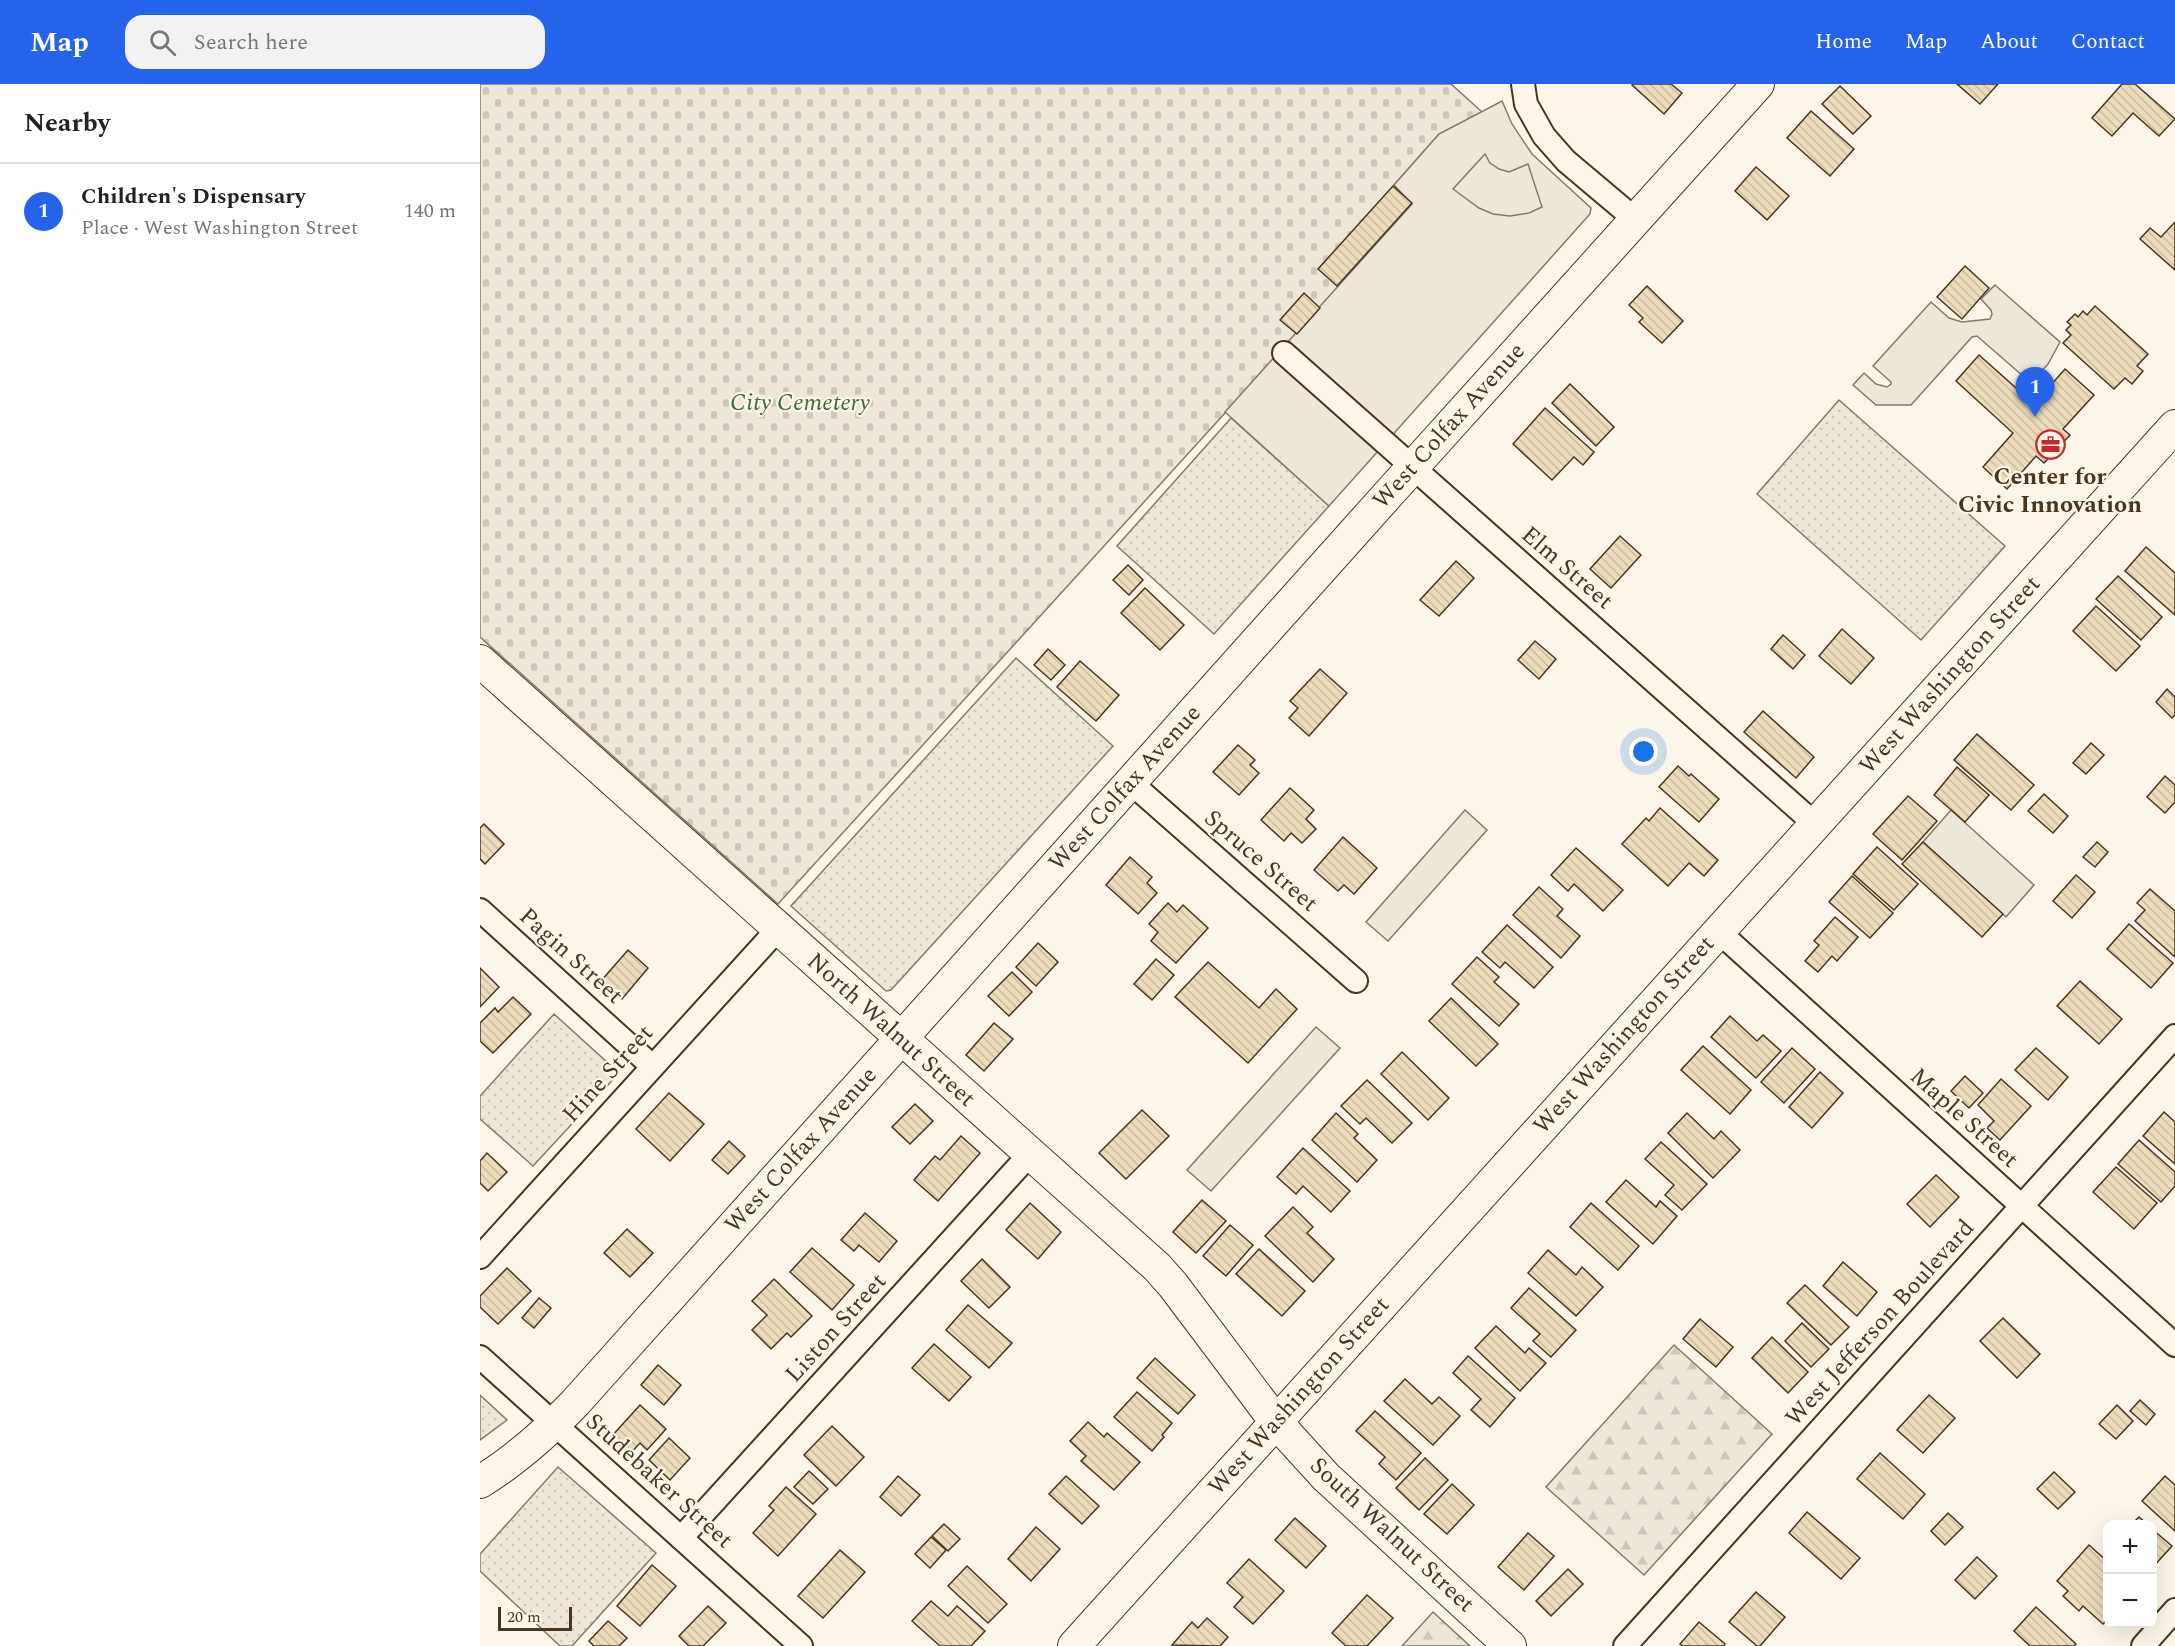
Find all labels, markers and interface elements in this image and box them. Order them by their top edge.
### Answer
search box [125,15,545,69]
text: Map [30,21,89,64]
icon: search [146,26,179,59]
text: Search here [194,26,308,59]
text: Home [1815,26,1872,58]
text: Map [1905,26,1947,58]
text: About [1980,26,2038,58]
text: Contact [2071,26,2145,58]
text: Nearby [24,103,110,143]
text: Children's Dispensary [81,180,305,213]
text: 1 [38,196,49,226]
text: 140 m [404,196,456,226]
text: Place · West Washington Street [81,213,358,243]
street label: West Colfax Avenue [1364,335,1534,517]
pin: 1 [2016,368,2054,417]
park label: City Cemetery [730,385,870,421]
office icon: Center for Civic Innovation [2034,428,2066,460]
place label: Center for Civic Innovation [1958,459,2142,523]
street label: Elm Street [1513,518,1621,618]
street label: West Washington Street [1851,567,2049,783]
street label: West Colfax Avenue [1040,697,1210,879]
your location [1629,737,1658,766]
street label: Spruce Street [1196,801,1326,921]
street label: Pagin Street [511,899,631,1013]
street label: West Washington Street [1525,927,1723,1143]
street label: North Walnut Street [798,944,984,1116]
street label: Hine Street [554,1017,662,1131]
street label: West Colfax Avenue [716,1059,886,1241]
street label: Maple Street [1901,1059,2027,1177]
street label: West Jefferson Boulevard [1777,1211,1983,1435]
street label: Liston Street [777,1265,895,1391]
street label: West Washington Street [1200,1288,1398,1504]
street label: Studebaker Street [577,1405,741,1557]
street label: South Walnut Street [1301,1449,1483,1621]
map controls [2103,1520,2157,1628]
button: + [2103,1520,2157,1574]
button: − [2103,1574,2157,1628]
scale bar [498,1604,572,1632]
text: 20 m [507,1605,541,1629]

